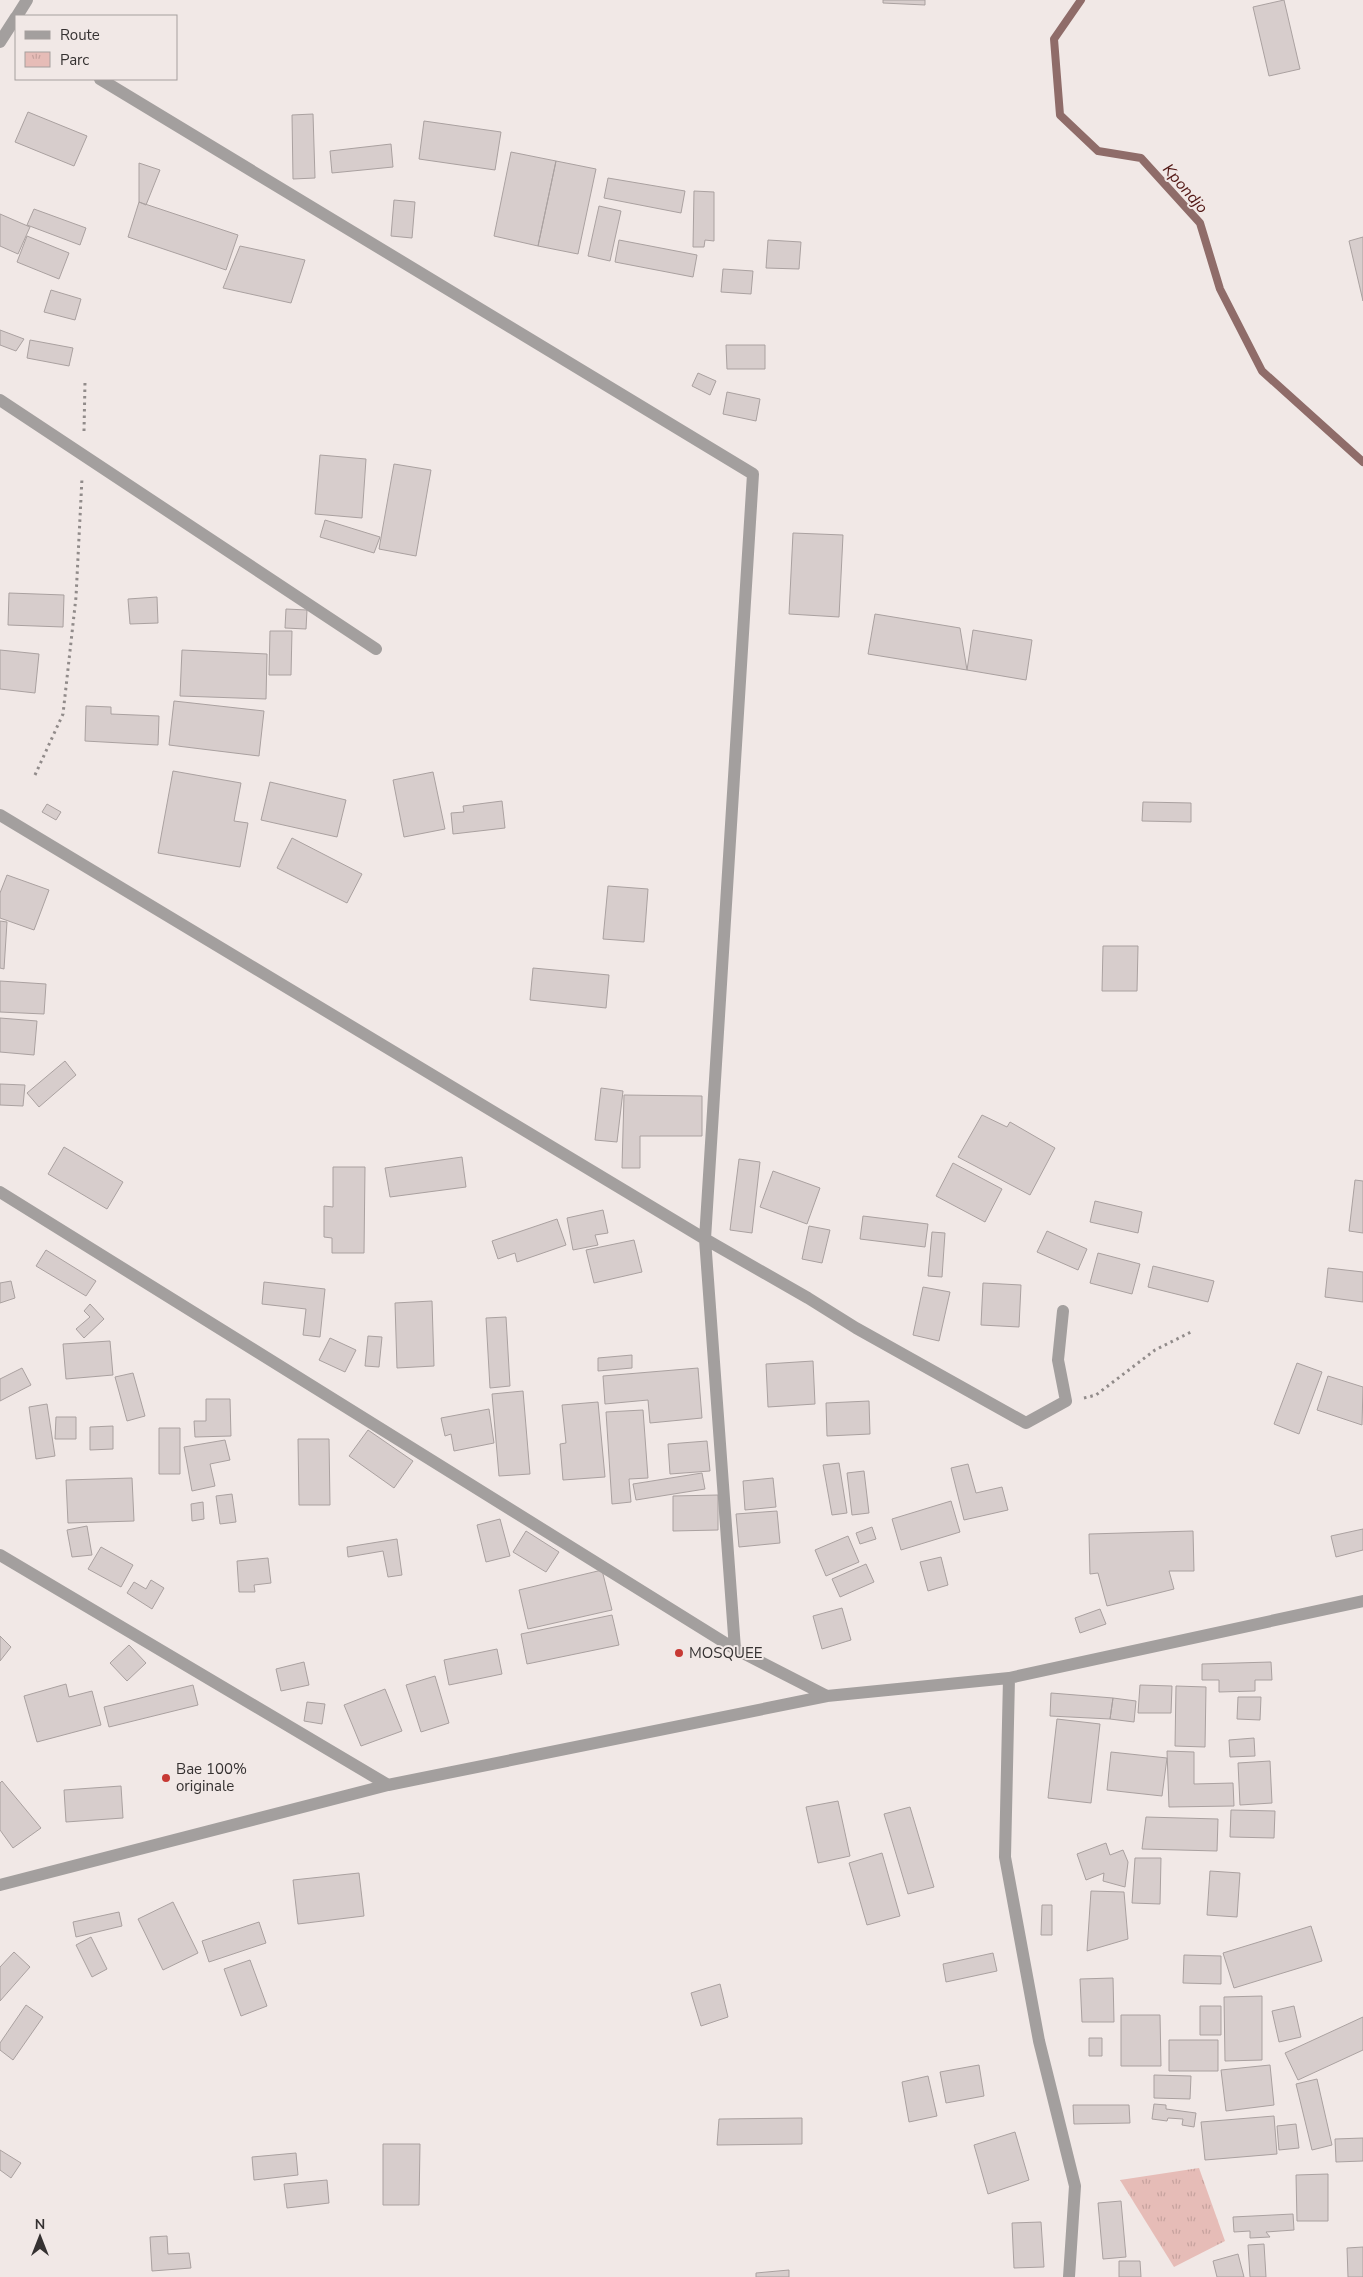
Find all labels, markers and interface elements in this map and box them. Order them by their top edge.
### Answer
legend [15,15,178,80]
text: Route [60,25,100,45]
text: Parc [60,50,89,70]
water label: Kpondjo [1157,159,1213,218]
place label: MOSQUEE [689,1643,762,1663]
marker: MOSQUEE [673,1647,685,1659]
place label: Bae 100% originale [176,1759,247,1796]
marker: Bae 100% originale [160,1772,172,1784]
north arrow [15,2212,65,2262]
text: N [35,2215,45,2234]

